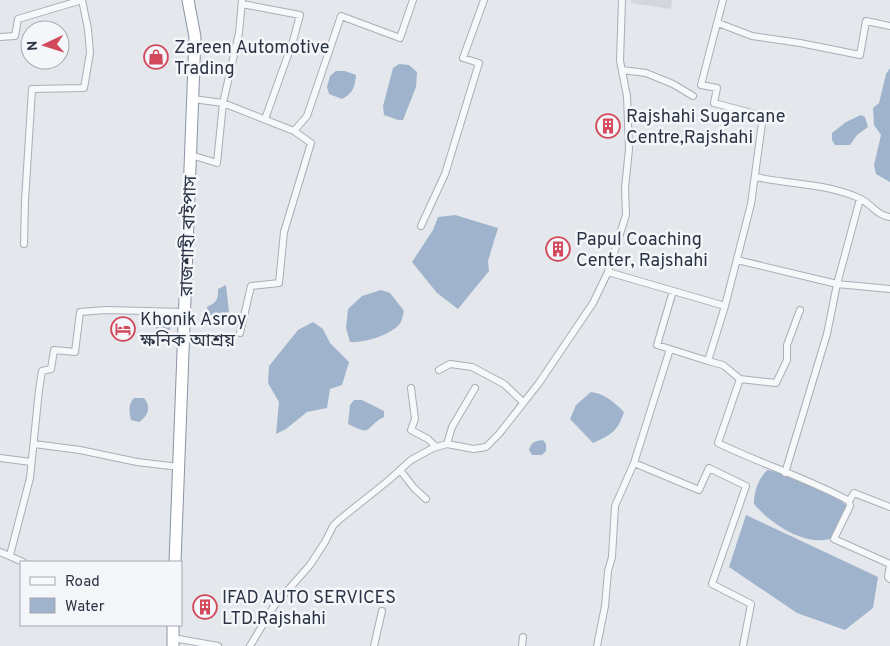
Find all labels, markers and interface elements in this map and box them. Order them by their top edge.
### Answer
north arrow [20,20,70,70]
place label: Zareen Automotive Trading [174,37,330,81]
text: N [25,40,42,51]
shop icon: Zareen Automotive Trading [143,44,169,70]
place label: Rajshahi Sugarcane Centre,Rajshahi [626,106,785,150]
building icon: Rajshahi Sugarcane Centre,Rajshahi [595,113,621,139]
street label: রাজশাহী বাইপাস [176,175,203,298]
place label: Papul Coaching Center, Rajshahi [576,229,708,273]
building icon: Papul Coaching Center, Rajshahi [545,236,571,262]
place label: Khonik Asroy ক্ষনিক আশ্রয় [139,309,247,353]
hotel icon: Khonik Asroy ক্ষনিক আশ্রয় [110,316,136,342]
legend [20,561,182,626]
text: Road [65,573,100,592]
place label: IFAD AUTO SERVICES LTD.Rajshahi [222,587,396,631]
building icon: IFAD AUTO SERVICES LTD.Rajshahi [192,594,218,620]
text: Water [65,598,105,617]

